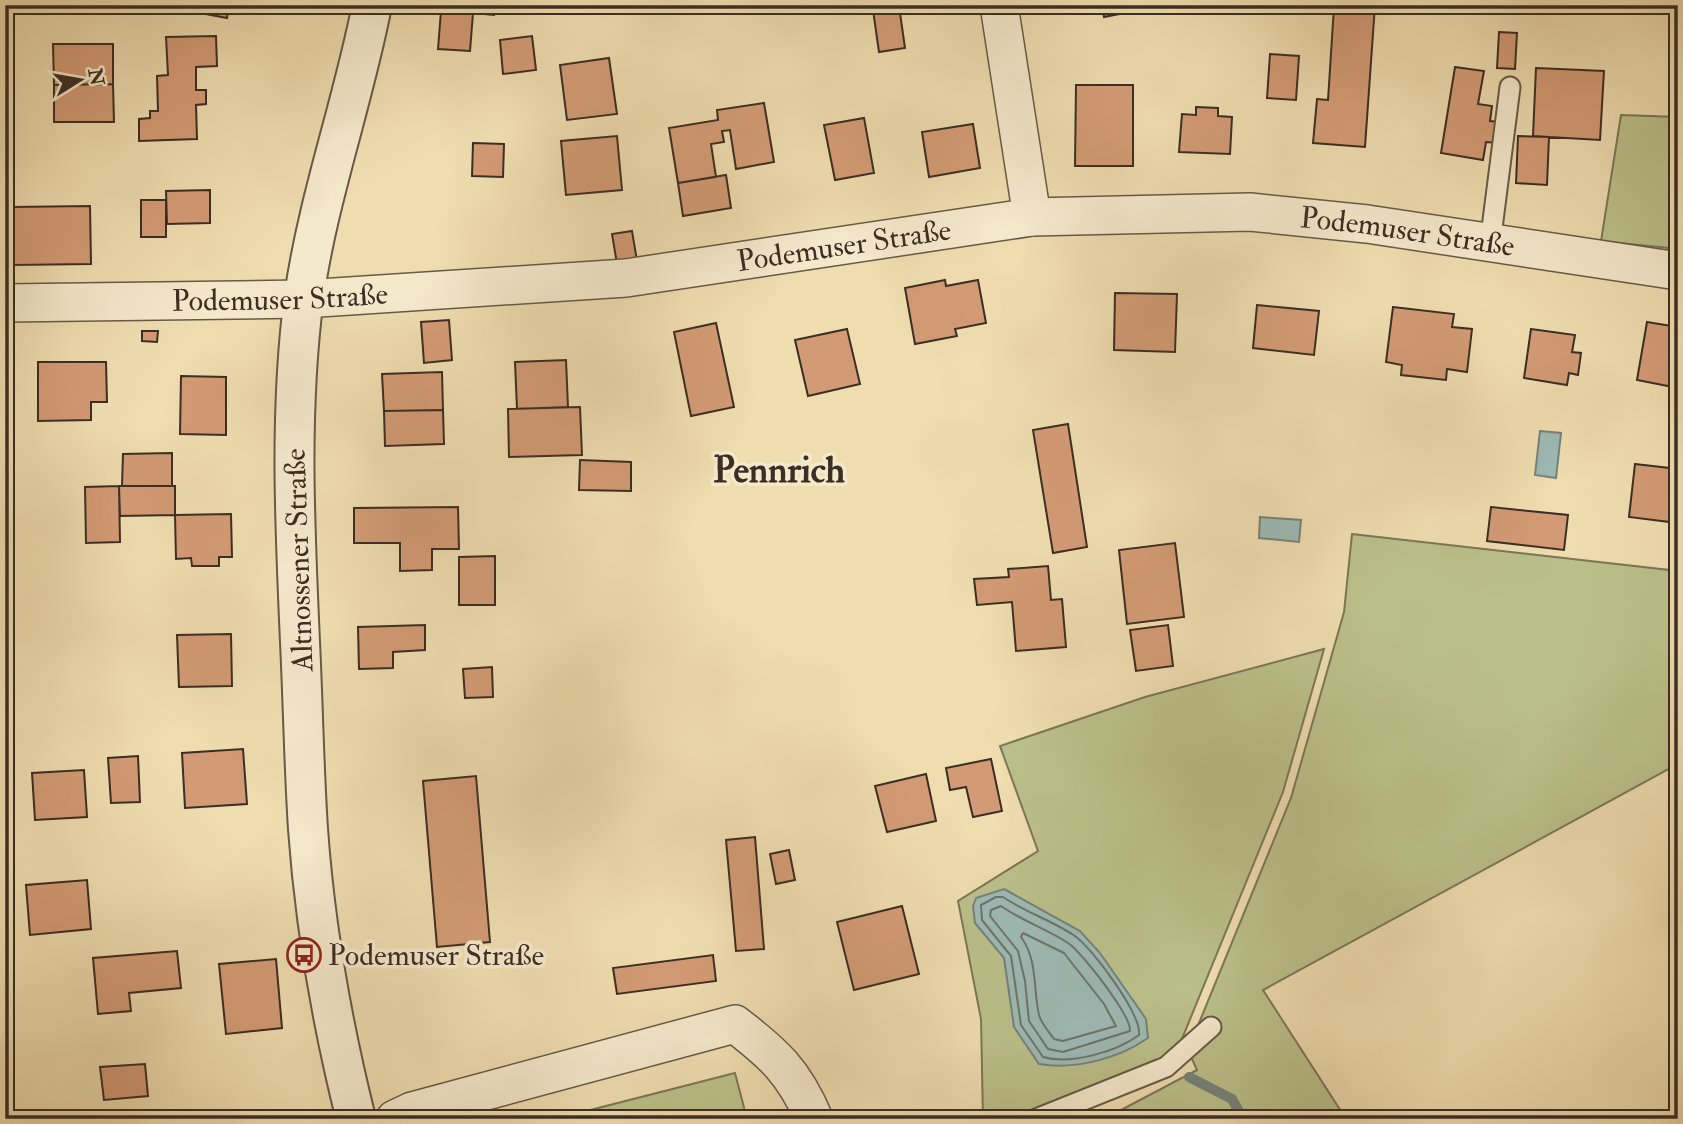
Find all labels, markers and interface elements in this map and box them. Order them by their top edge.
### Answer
north arrow [46,46,116,116]
text: N [82,65,109,89]
street label: Podemuser Straße [1298,199,1517,265]
street label: Podemuser Straße [734,211,953,280]
street label: Podemuser Straße [172,275,389,319]
district label: Pennrich [713,447,846,494]
street label: Altnossener Straße [277,448,321,673]
bus stop icon: Podemuser Straße [285,936,323,974]
place label: Podemuser Straße [328,937,544,974]

